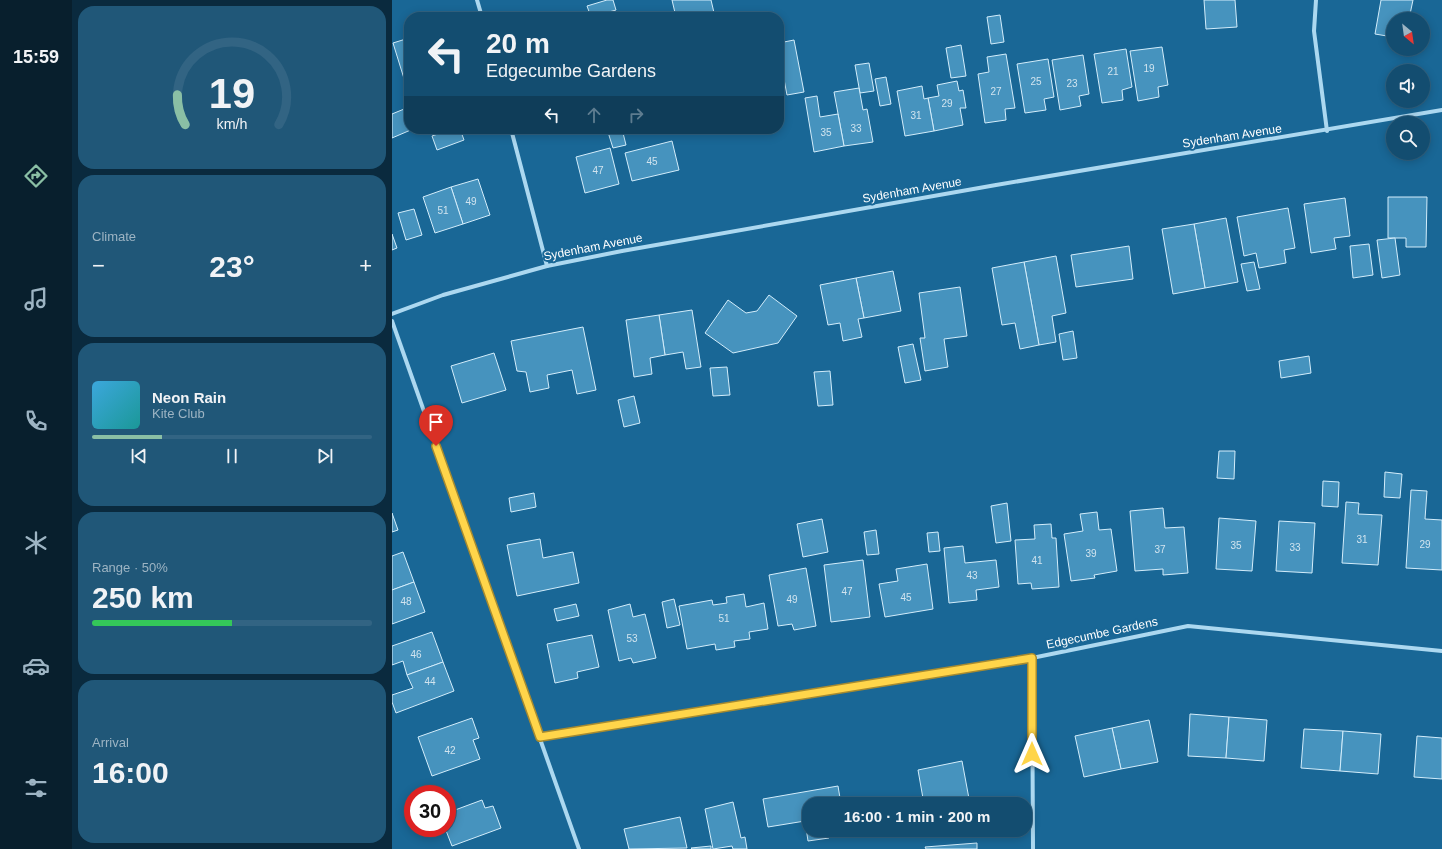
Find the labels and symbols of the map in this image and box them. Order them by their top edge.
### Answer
north arrow [1386,12,1430,56]
house number: 19 [1143,63,1155,74]
house number: 21 [1107,66,1119,77]
house number: 25 [1030,76,1042,87]
house number: 23 [1066,78,1078,89]
house number: 27 [990,86,1002,97]
house number: 29 [941,98,953,109]
house number: 31 [910,110,922,121]
street label: Sydenham Avenue [1181,121,1283,151]
house number: 33 [850,123,862,134]
house number: 35 [820,127,832,138]
house number: 45 [646,156,658,167]
house number: 47 [592,165,604,176]
street label: Sydenham Avenue [861,174,963,206]
house number: 49 [465,196,477,207]
house number: 51 [437,205,449,216]
street label: Sydenham Avenue [542,230,644,263]
pin [419,405,453,446]
house number: 31 [1356,534,1368,545]
house number: 29 [1419,539,1431,550]
house number: 35 [1230,540,1242,551]
house number: 33 [1289,542,1301,553]
house number: 37 [1154,544,1166,555]
house number: 39 [1085,548,1097,559]
house number: 41 [1031,555,1043,566]
house number: 43 [966,570,978,581]
house number: 47 [841,586,853,597]
house number: 45 [900,592,912,603]
house number: 49 [786,594,798,605]
house number: 48 [400,596,412,607]
house number: 51 [718,613,730,624]
street label: Edgecumbe Gardens [1045,614,1159,652]
house number: 53 [626,633,638,644]
house number: 46 [410,649,422,660]
house number: 44 [424,676,436,687]
position arrow [1011,733,1053,775]
house number: 42 [444,745,456,756]
speed limit sign: 30 [404,785,456,837]

